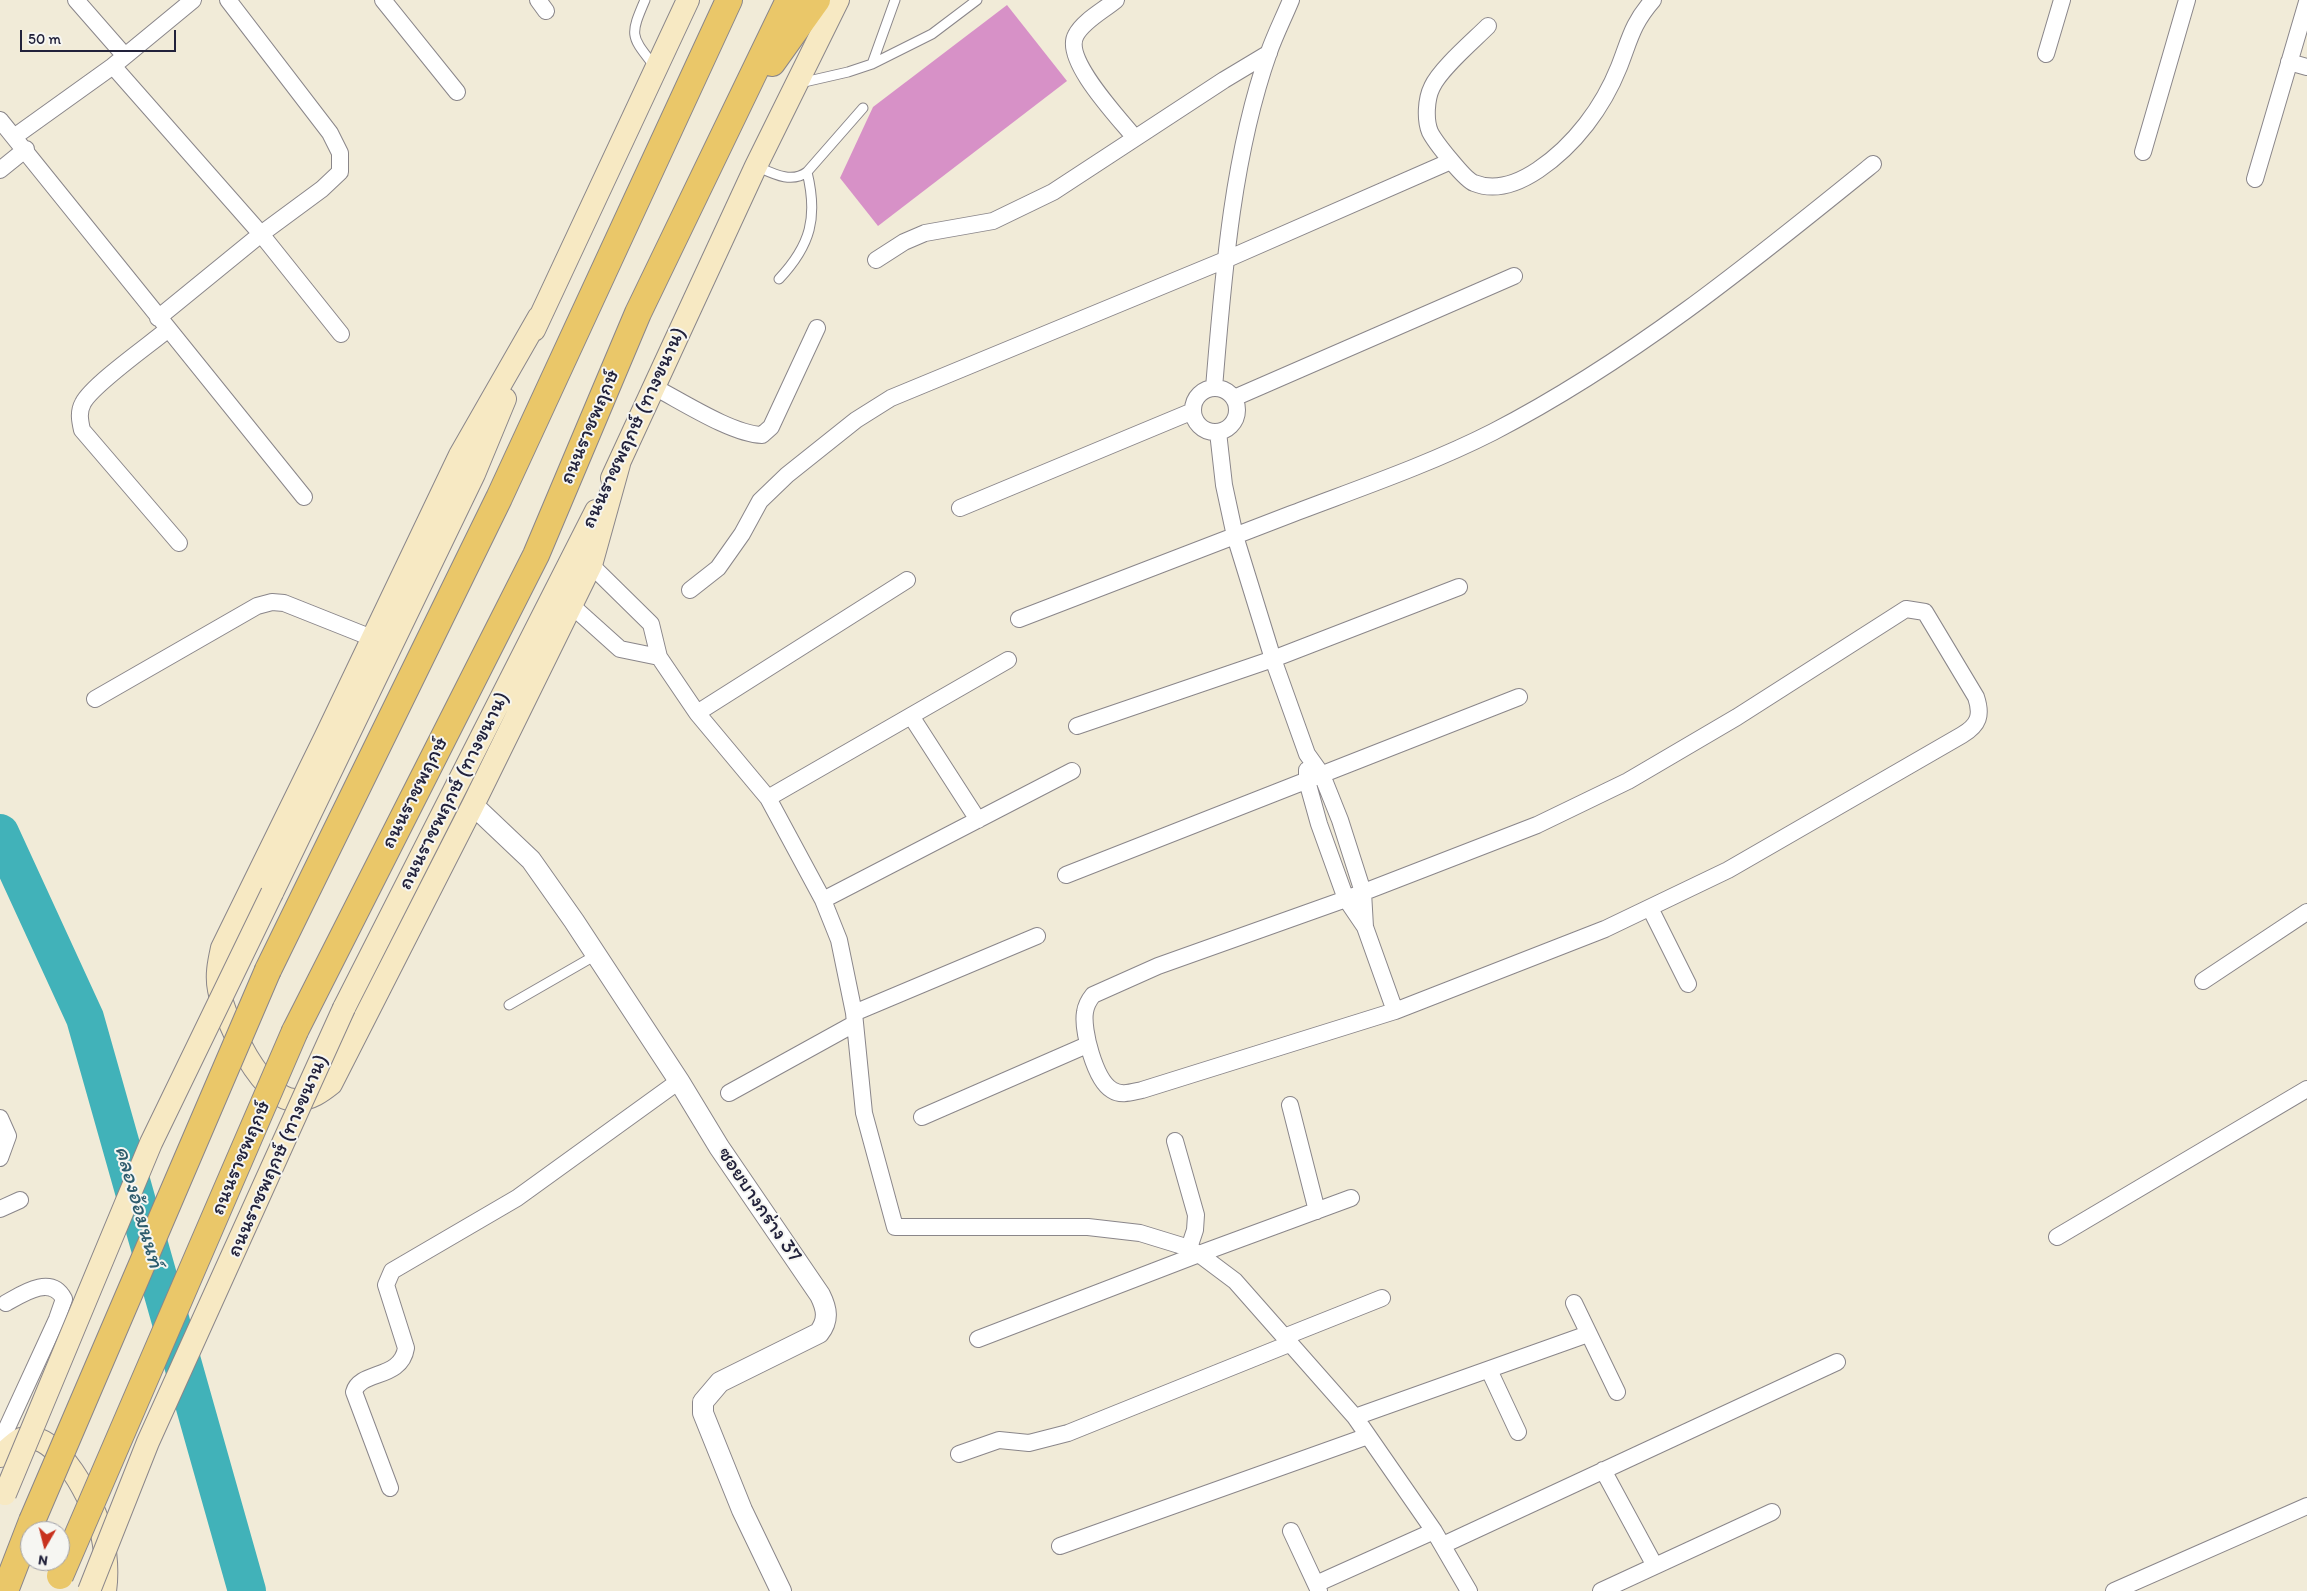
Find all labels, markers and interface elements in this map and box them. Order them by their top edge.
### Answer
scale bar [22,20,179,52]
text: 50 m [28,30,61,48]
street label: ถนนราชพฤกษ์ (ทางขนาน) [576,323,692,533]
street label: ถนนราชพฤกษ์ [555,366,625,488]
street label: ถนนราชพฤกษ์ (ทางขนาน) [393,688,515,894]
street label: ถนนราชพฤกษ์ [376,733,454,853]
street label: ถนนราชพฤกษ์ (ทางขนาน) [222,1051,334,1261]
street label: ถนนราชพฤกษ์ [206,1097,276,1219]
water label: คลองอ้อมนนท์ [108,1143,168,1271]
street label: ซอยบางกร่าง 37 [711,1143,807,1267]
north arrow [20,1521,70,1571]
text: N [37,1551,49,1569]

